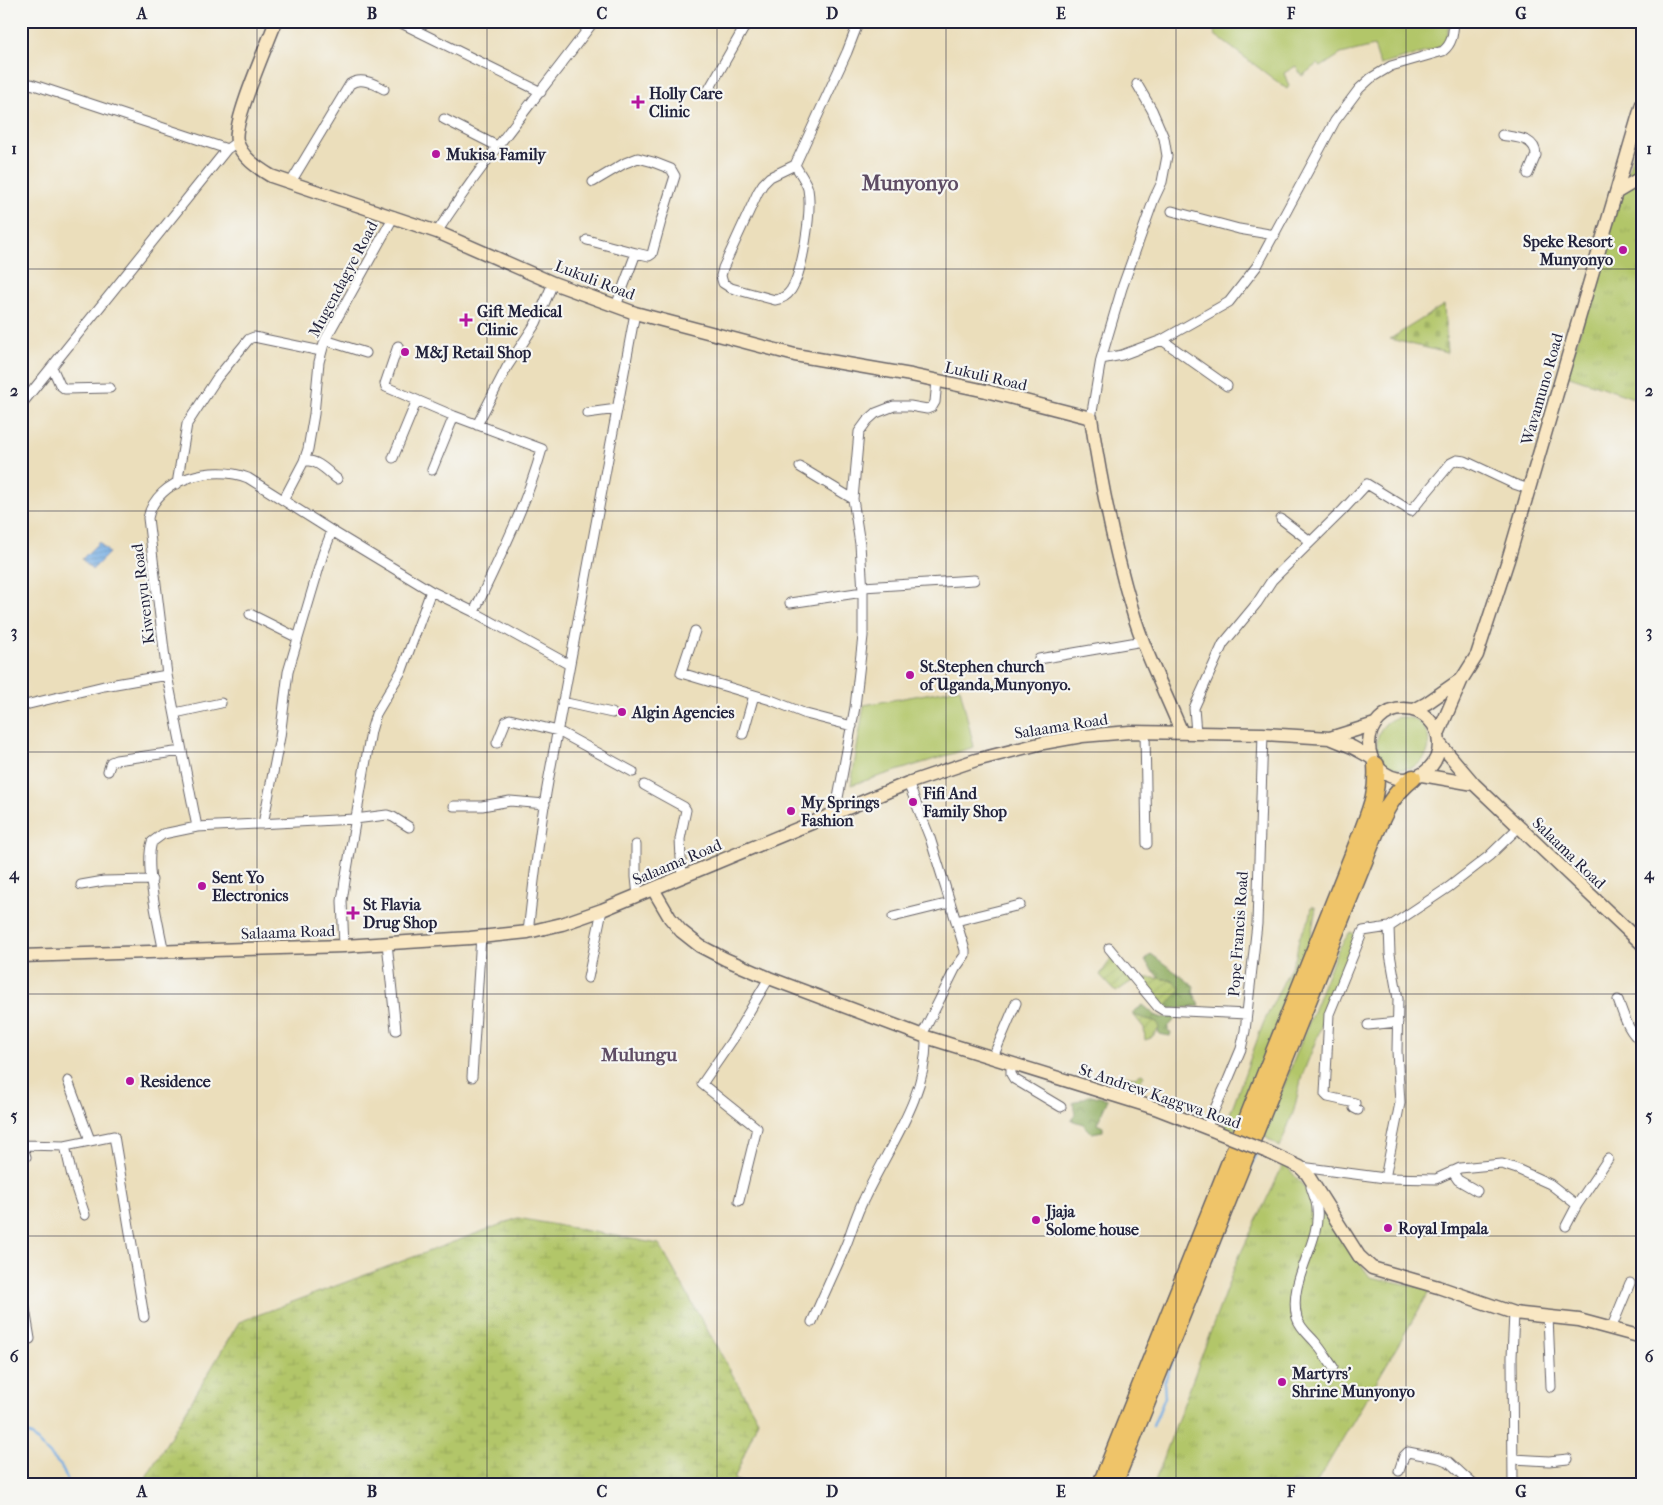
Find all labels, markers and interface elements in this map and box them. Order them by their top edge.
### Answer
text: A [136,4,148,23]
text: B [367,4,377,23]
text: C [597,4,608,23]
text: D [826,4,838,23]
text: E [1056,4,1066,23]
text: F [1286,4,1296,23]
text: G [1515,4,1527,23]
place label: Holly Care Clinic [649,84,723,121]
marker: Holly Care Clinic [631,95,645,109]
text: 1 [11,139,17,158]
text: 1 [1646,139,1652,158]
place label: Mukisa Family [445,145,547,165]
marker: Mukisa Family [430,148,442,160]
district label: Munyonyo [861,171,959,195]
street label: Mugendagye Road [304,217,382,340]
place label: Speke Resort Munyonyo [1523,232,1613,270]
marker: Speke Resort Munyonyo [1617,244,1629,256]
street label: Lukuli Road [552,256,638,304]
place label: Gift Medical Clinic [477,302,563,339]
marker: Gift Medical Clinic [459,313,473,327]
street label: Wavamuno Road [1517,331,1567,448]
place label: M&J Retail Shop [414,343,532,363]
marker: M&J Retail Shop [399,346,411,358]
street label: Lukuli Road [943,357,1029,395]
text: 2 [10,381,18,400]
text: 2 [1645,381,1653,400]
street label: Kiwenyu Road [127,542,159,645]
text: 3 [11,622,17,642]
text: 3 [1646,622,1652,642]
place label: St.Stephen church of Uganda,Munyonyo. [920,657,1071,695]
marker: St.Stephen church of Uganda,Munyonyo. [904,669,916,681]
place label: Algin Agencies [631,703,734,723]
marker: Algin Agencies [616,706,628,718]
street label: Salaama Road [1013,709,1110,743]
place label: Fifi And Family Shop [922,784,1007,822]
place label: My Springs Fashion [800,793,880,830]
marker: Fifi And Family Shop [907,796,919,808]
marker: My Springs Fashion [785,805,797,817]
street label: Salaama Road [1528,813,1610,893]
street label: Salaama Road [630,835,725,889]
text: 4 [8,864,20,884]
text: 4 [1643,864,1655,884]
place label: Sent Yo Electronics [212,868,288,905]
street label: Pope Francis Road [1224,870,1252,998]
marker: Sent Yo Electronics [196,880,208,892]
place label: St Flavia Drug Shop [363,895,437,933]
marker: St Flavia Drug Shop [347,907,359,919]
street label: Salaama Road [240,921,336,943]
district label: Mulungu [600,1044,677,1066]
street label: St Andrew Kaggwa Road [1076,1059,1244,1133]
place label: Residence [140,1072,211,1091]
marker: Residence [124,1075,136,1087]
text: 5 [11,1106,18,1125]
text: 5 [1646,1106,1653,1125]
place label: Jjaja Solome house [1044,1202,1139,1239]
marker: Jjaja Solome house [1030,1214,1042,1226]
place label: Royal Impala [1398,1219,1489,1239]
marker: Royal Impala [1382,1222,1394,1234]
text: 6 [10,1347,19,1366]
text: 6 [1645,1347,1654,1366]
place label: Martyrs' Shrine Munyonyo [1291,1364,1415,1402]
marker: Martyrs' Shrine Munyonyo [1276,1376,1288,1388]
text: A [136,1482,148,1501]
text: B [367,1482,377,1501]
text: C [597,1482,608,1501]
text: D [826,1482,838,1501]
text: E [1056,1482,1066,1501]
text: F [1286,1482,1296,1501]
text: G [1515,1482,1527,1501]

